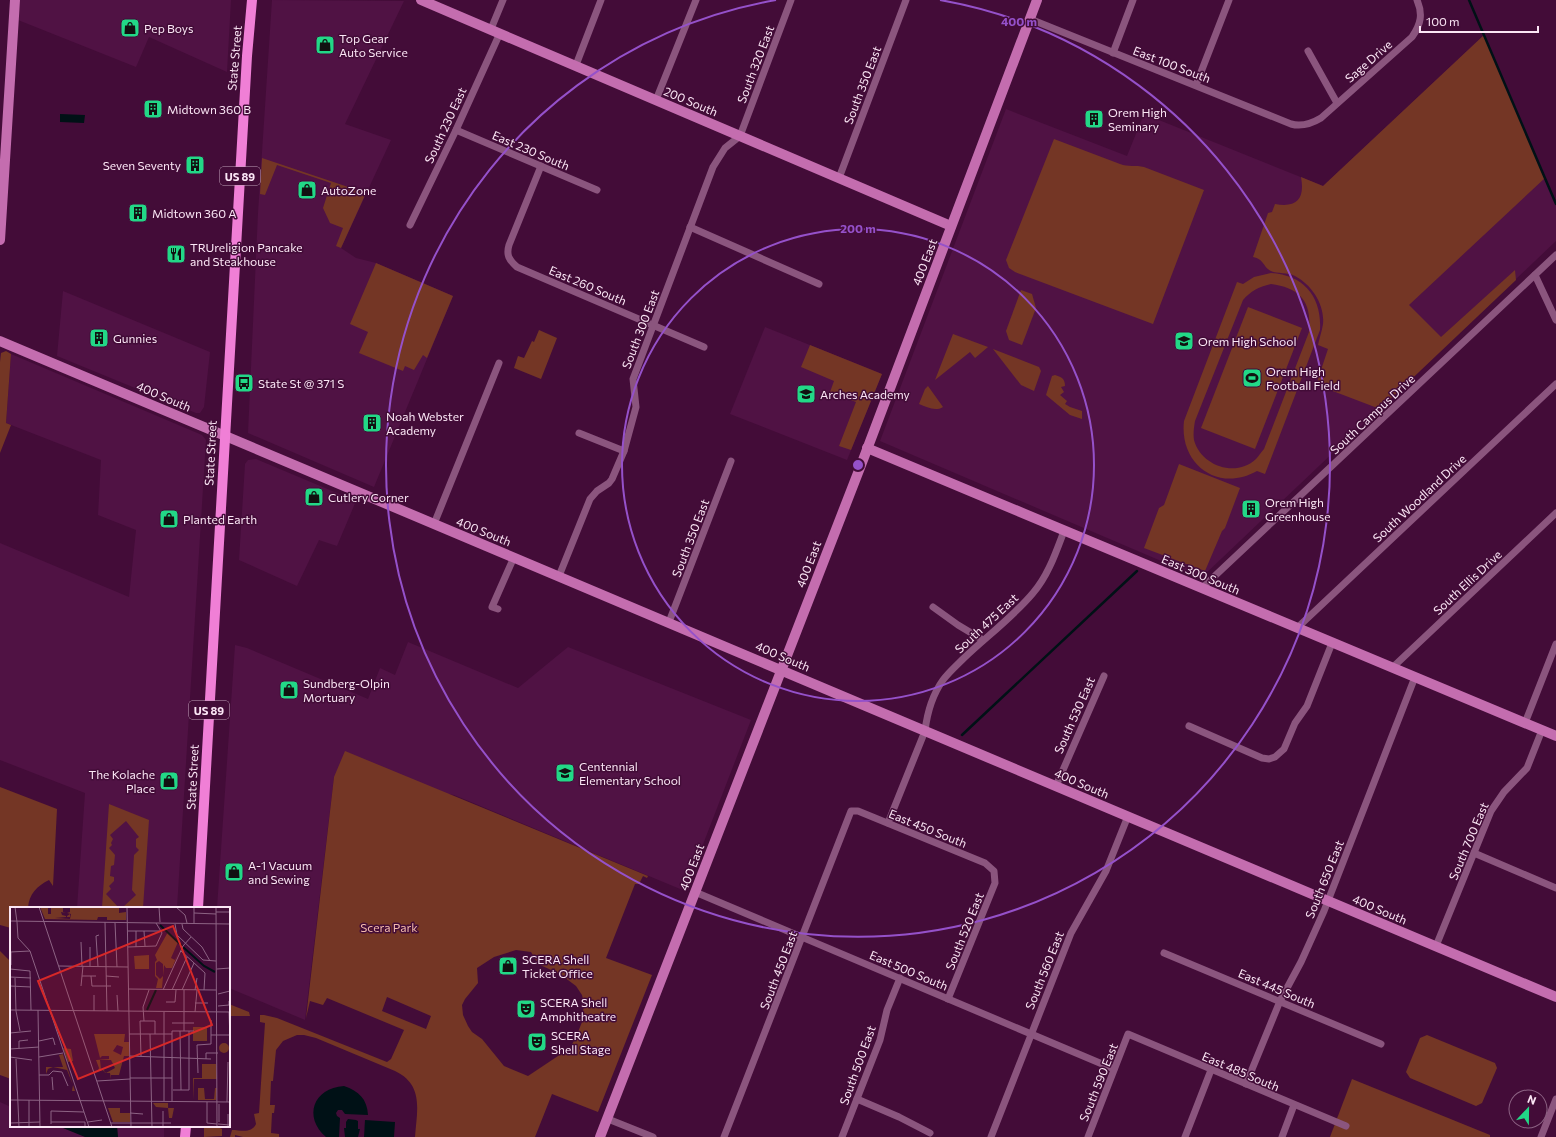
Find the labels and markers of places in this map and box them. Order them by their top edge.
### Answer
shop icon: Pep Boys [119,17,141,39]
place label: Pep Boys [144,21,193,35]
place label: Top Gear Auto Service [339,31,408,59]
shop icon: Top Gear Auto Service [314,34,336,56]
building icon: Midtown 360 B [142,98,164,120]
place label: Midtown 360 B [167,102,251,116]
place label: Orem High Seminary [1108,105,1167,133]
building icon: Orem High Seminary [1083,108,1105,130]
building icon: Seven Seventy [184,154,206,176]
place label: Seven Seventy [103,158,181,172]
shop icon: AutoZone [296,179,318,201]
place label: AutoZone [321,183,376,197]
building icon: Midtown 360 A [127,202,149,224]
place label: Midtown 360 A [152,206,237,220]
place label: TRUreligion Pancake and Steakhouse [190,240,303,268]
restaurant icon: TRUreligion Pancake and Steakhouse [165,243,187,265]
building icon: Gunnies [88,327,110,349]
school or university icon: Orem High School [1173,330,1195,352]
place label: Gunnies [113,331,157,345]
place label: Orem High School [1198,334,1296,348]
place label: Orem High Football Field [1266,364,1340,392]
sports icon: Orem High Football Field [1241,367,1263,389]
bus stop icon: State St @ 371 S [233,372,255,394]
place label: State St @ 371 S [258,376,344,390]
school or university icon: Arches Academy [795,383,817,405]
place label: Arches Academy [820,387,910,401]
place label: Noah Webster Academy [386,409,464,437]
building icon: Noah Webster Academy [361,412,383,434]
centre of rings [851,458,865,472]
shop icon: Cutlery Corner [303,486,325,508]
place label: Cutlery Corner [328,490,409,504]
place label: Orem High Greenhouse [1265,495,1330,523]
building icon: Orem High Greenhouse [1240,498,1262,520]
shop icon: Planted Earth [158,508,180,530]
place label: Planted Earth [183,512,257,526]
place label: Sundberg-Olpin Mortuary [303,676,390,704]
shop icon: Sundberg-Olpin Mortuary [278,679,300,701]
place label: Centennial Elementary School [579,759,681,787]
school or university icon: Centennial Elementary School [554,762,576,784]
place label: The Kolache Place [89,767,155,795]
shop icon: The Kolache Place [158,770,180,792]
place label: A-1 Vacuum and Sewing [248,858,312,886]
shop icon: A-1 Vacuum and Sewing [223,861,245,883]
place label: SCERA Shell Ticket Office [522,952,593,980]
shop icon: SCERA Shell Ticket Office [497,955,519,977]
place label: SCERA Shell Amphitheatre [540,995,616,1023]
theatre icon: SCERA Shell Amphitheatre [515,998,537,1020]
place label: SCERA Shell Stage [551,1028,610,1056]
theatre icon: SCERA Shell Stage [526,1031,548,1053]

